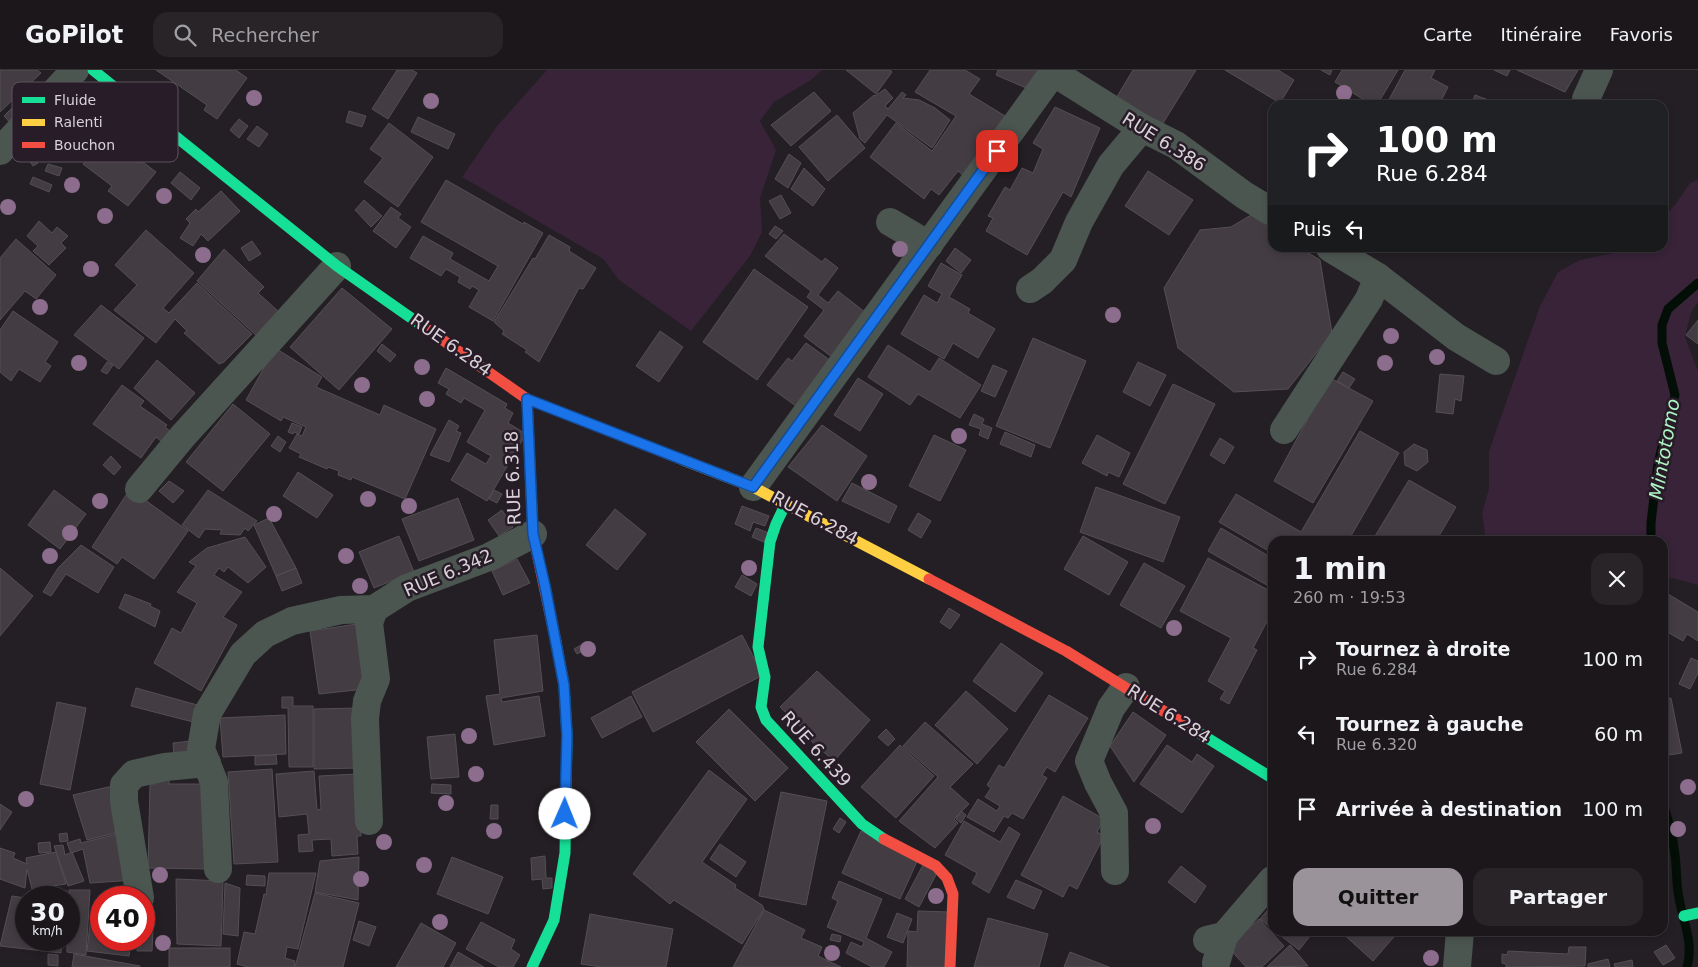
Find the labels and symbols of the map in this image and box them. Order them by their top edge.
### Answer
legend [12,82,178,162]
text: Fluide [54,92,96,108]
street label: RUE 6.386 [1119,108,1210,175]
text: Ralenti [54,114,103,130]
pin [976,130,1018,172]
text: Bouchon [54,137,115,153]
street label: RUE 6.284 [407,309,496,380]
water label: Mintotomo [1644,397,1684,501]
street label: RUE 6.318 [500,431,525,526]
street label: RUE 6.284 [769,486,862,549]
street label: RUE 6.342 [400,544,495,601]
street label: RUE 6.284 [1124,680,1215,747]
street label: RUE 6.439 [777,707,856,791]
position arrow [538,787,590,839]
speed limit sign: 40 [90,886,155,951]

